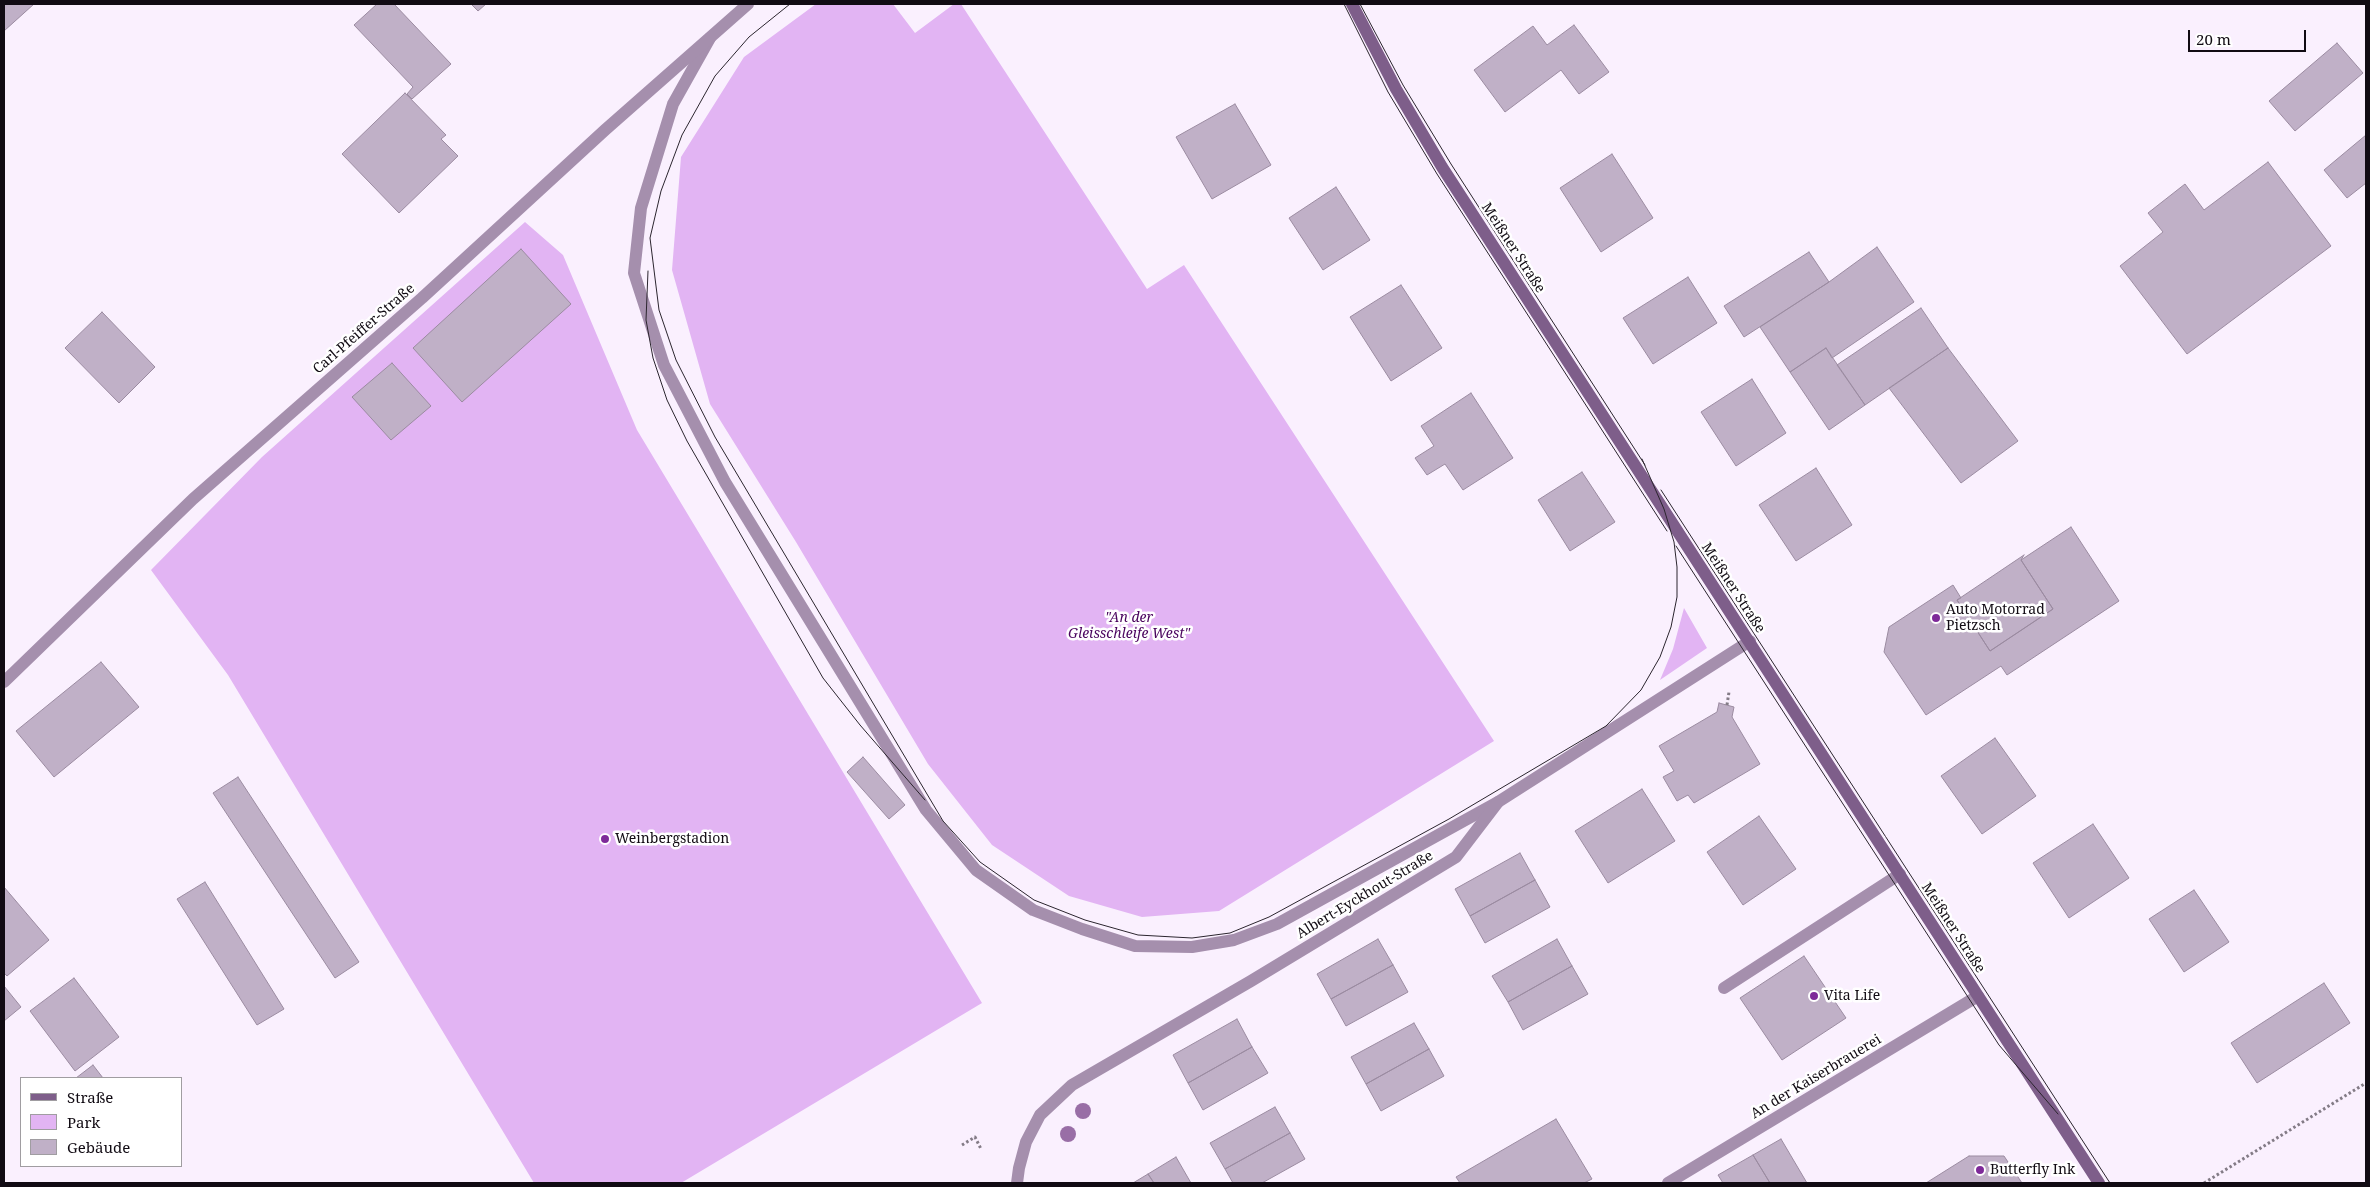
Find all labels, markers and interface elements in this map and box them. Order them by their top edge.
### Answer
scale bar [2190,20,2308,52]
text: 20 m [2196,29,2231,49]
street label: Meißner Straße [1478,200,1548,296]
street label: Carl-Pfeiffer-Straße [310,280,418,378]
street label: Meißner Straße [1698,540,1768,636]
place label: Auto Motorrad Pietzsch [1946,602,2045,634]
park label: "An der Gleisschleife West" [1068,610,1190,642]
marker: Auto Motorrad Pietzsch [1930,612,1942,624]
place label: Weinbergstadion [615,831,729,847]
marker: Weinbergstadion [599,833,611,845]
street label: Albert-Eyckhout-Straße [1294,848,1436,942]
street label: Meißner Straße [1918,880,1988,976]
place label: Vita Life [1824,988,1880,1004]
marker: Vita Life [1808,990,1820,1002]
street label: An der Kaiserbrauerei [1748,1031,1884,1123]
legend [20,1077,182,1167]
text: Straße [67,1087,113,1107]
text: Park [67,1112,100,1132]
text: Gebäude [67,1137,130,1157]
place label: Butterfly Ink [1990,1162,2075,1178]
marker: Butterfly Ink [1974,1164,1986,1176]

